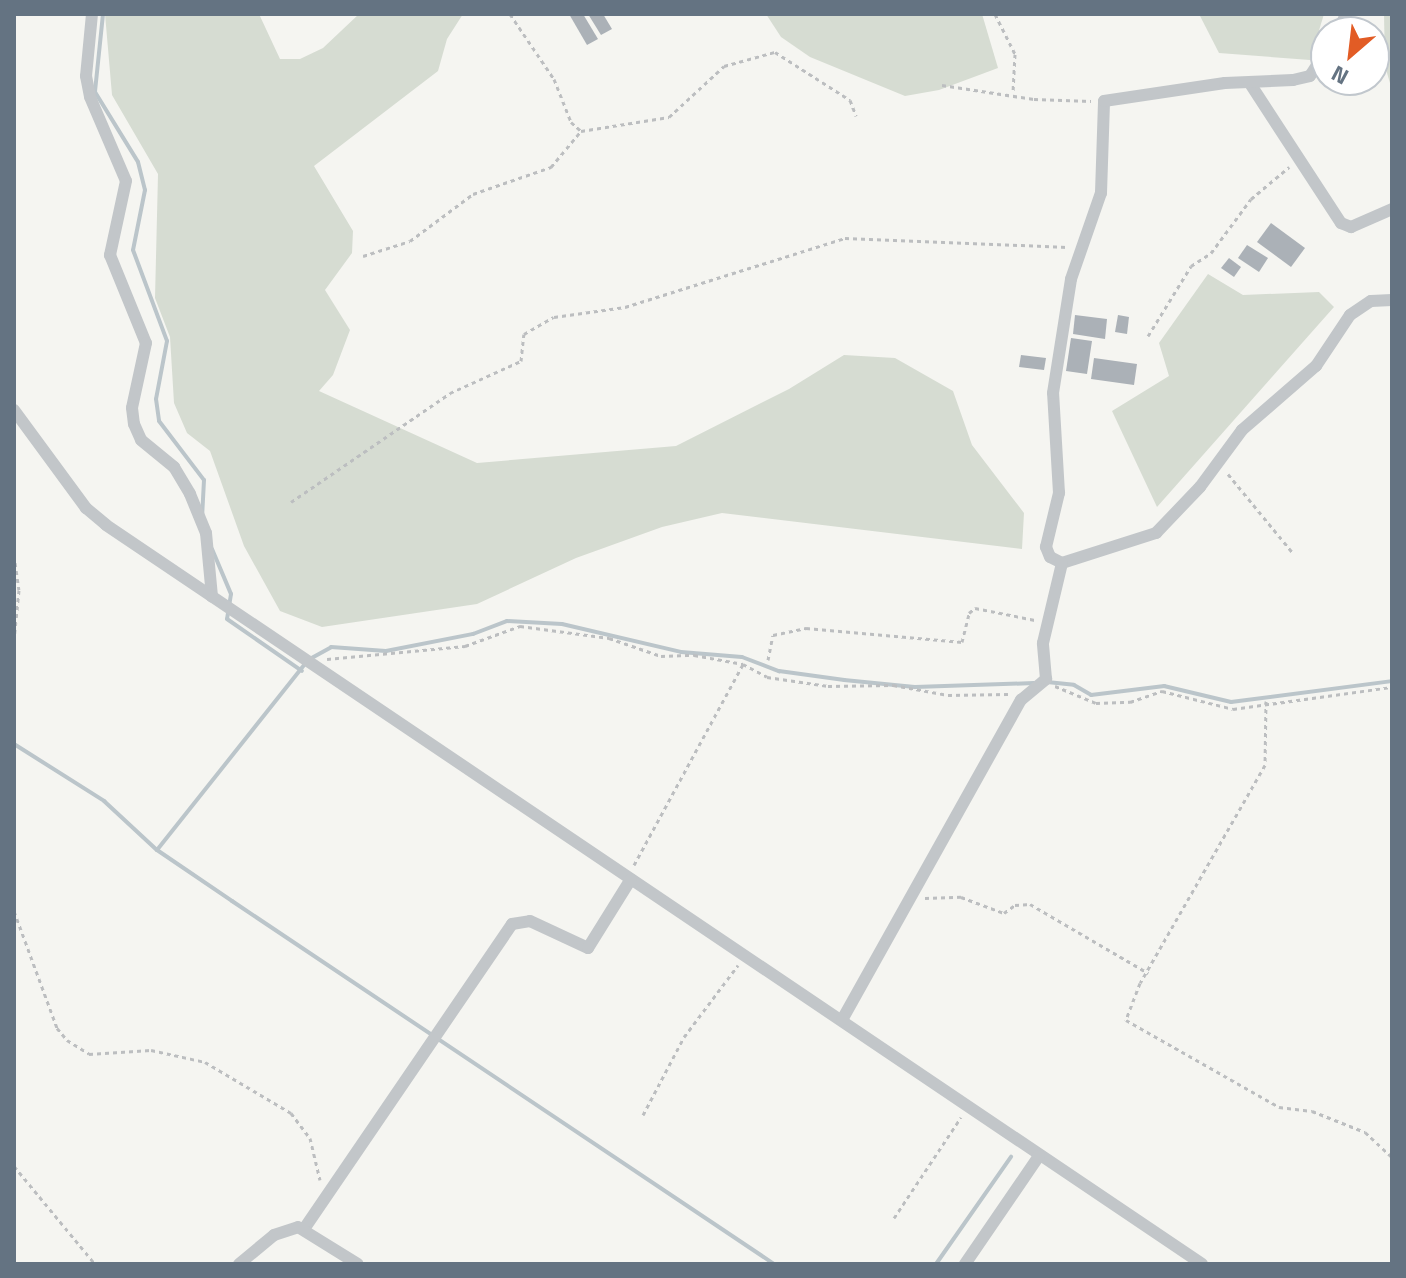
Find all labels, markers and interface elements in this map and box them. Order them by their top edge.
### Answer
north arrow [1310,16,1390,96]
text: N [1325,57,1354,94]

